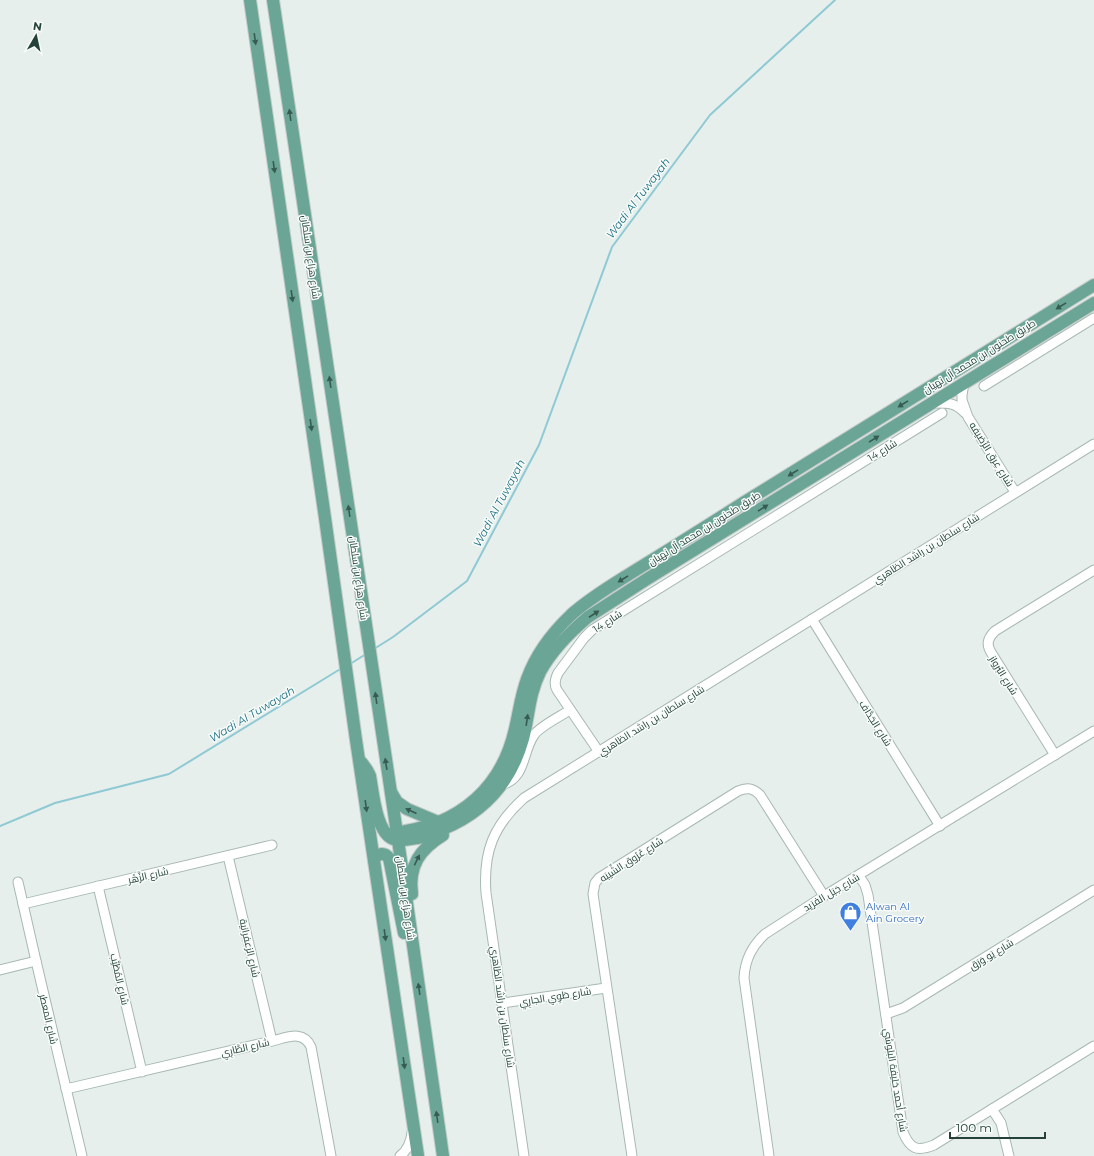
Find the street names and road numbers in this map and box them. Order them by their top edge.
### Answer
street label: شارع هزاع بن سلطان [298,214,323,300]
street label: طريق طحنون بن محمد آل نهيان [921,316,1038,396]
street label: شارع عِرق الرِّصَيفه [966,419,1017,489]
street label: شارع 14 [865,436,899,464]
street label: طريق طحنون بن محمد آل نهيان [646,488,763,568]
street label: شارع سلطان بن راشد الظاهري [871,510,982,587]
street label: شارع هزاع بن سلطان [346,535,371,621]
street label: شارع 14 [590,607,624,636]
street label: شارع البُرواز [986,652,1021,697]
street label: شارع سلطان بن راشد الظاهري [596,682,707,759]
street label: شارع الجَدَّاف [856,698,895,749]
street label: شارع عُرُوق الشِّيبَه [596,833,666,885]
street label: شارع هزاع بن سلطان [393,855,418,941]
street label: شارع الزَّهْر [125,864,170,887]
street label: شارع جَبَل الفرَيد [801,870,862,914]
street label: شارع الزعفرانية [236,918,263,979]
street label: شارع يَو وَرَق [967,936,1016,973]
street label: شارع سلطان بن راشد الظاهري [487,945,517,1069]
street label: شارع المُطَيَّب [107,952,132,1006]
street label: شارع طَوِي الجارِي [518,984,592,1010]
street label: شارع المعطر [36,992,61,1045]
street label: شارع أحمد خليفة البلوشي [880,1027,910,1133]
street label: شارع الطَّارِي [220,1036,271,1060]

